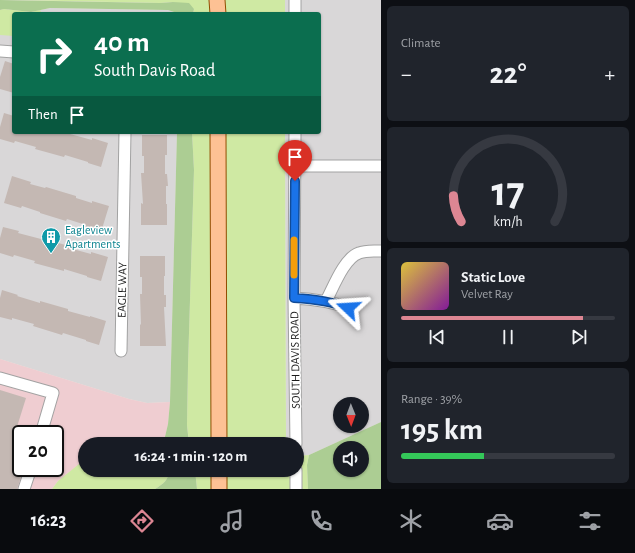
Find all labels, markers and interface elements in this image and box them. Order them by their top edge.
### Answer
icon: right [28,28,80,80]
text: 40 m [94,29,150,57]
text: Climate [401,37,440,50]
text: 22° [489,59,527,89]
text: South Davis Road [94,62,215,80]
text: − [401,63,412,85]
text: + [604,63,615,85]
icon: arrive [66,104,88,126]
text: Then [28,107,58,122]
pin [278,140,312,181]
icon: arrive [284,146,306,168]
text: 17 [492,172,524,213]
text: km/h [493,215,523,229]
place label: Eagleview Apartments [65,224,121,250]
building icon: Eagleview Apartments [40,226,62,254]
street label: EAGLE WAY [116,261,128,318]
text: Static Love [461,270,525,285]
position arrow [327,287,369,329]
text: Velvet Ray [461,288,513,301]
street label: SOUTH DAVIS ROAD [288,311,302,409]
icon: previous [426,326,448,348]
icon: pause [497,326,519,348]
icon: next [568,326,590,348]
text: Range · 39% [401,393,462,406]
north arrow [333,397,369,433]
map controls [333,397,369,477]
text: 195 km [401,415,483,445]
speed limit sign: 20 [12,425,64,477]
button: sound [333,441,369,477]
text: 16:24 · 1 min · 120 m [135,449,247,464]
icon: directions [128,507,156,535]
icon: music [218,507,246,535]
icon: phone [307,507,335,535]
icon: climate [397,507,425,535]
icon: car [486,507,514,535]
icon: filters [576,507,604,535]
text: 16:23 [31,512,66,530]

